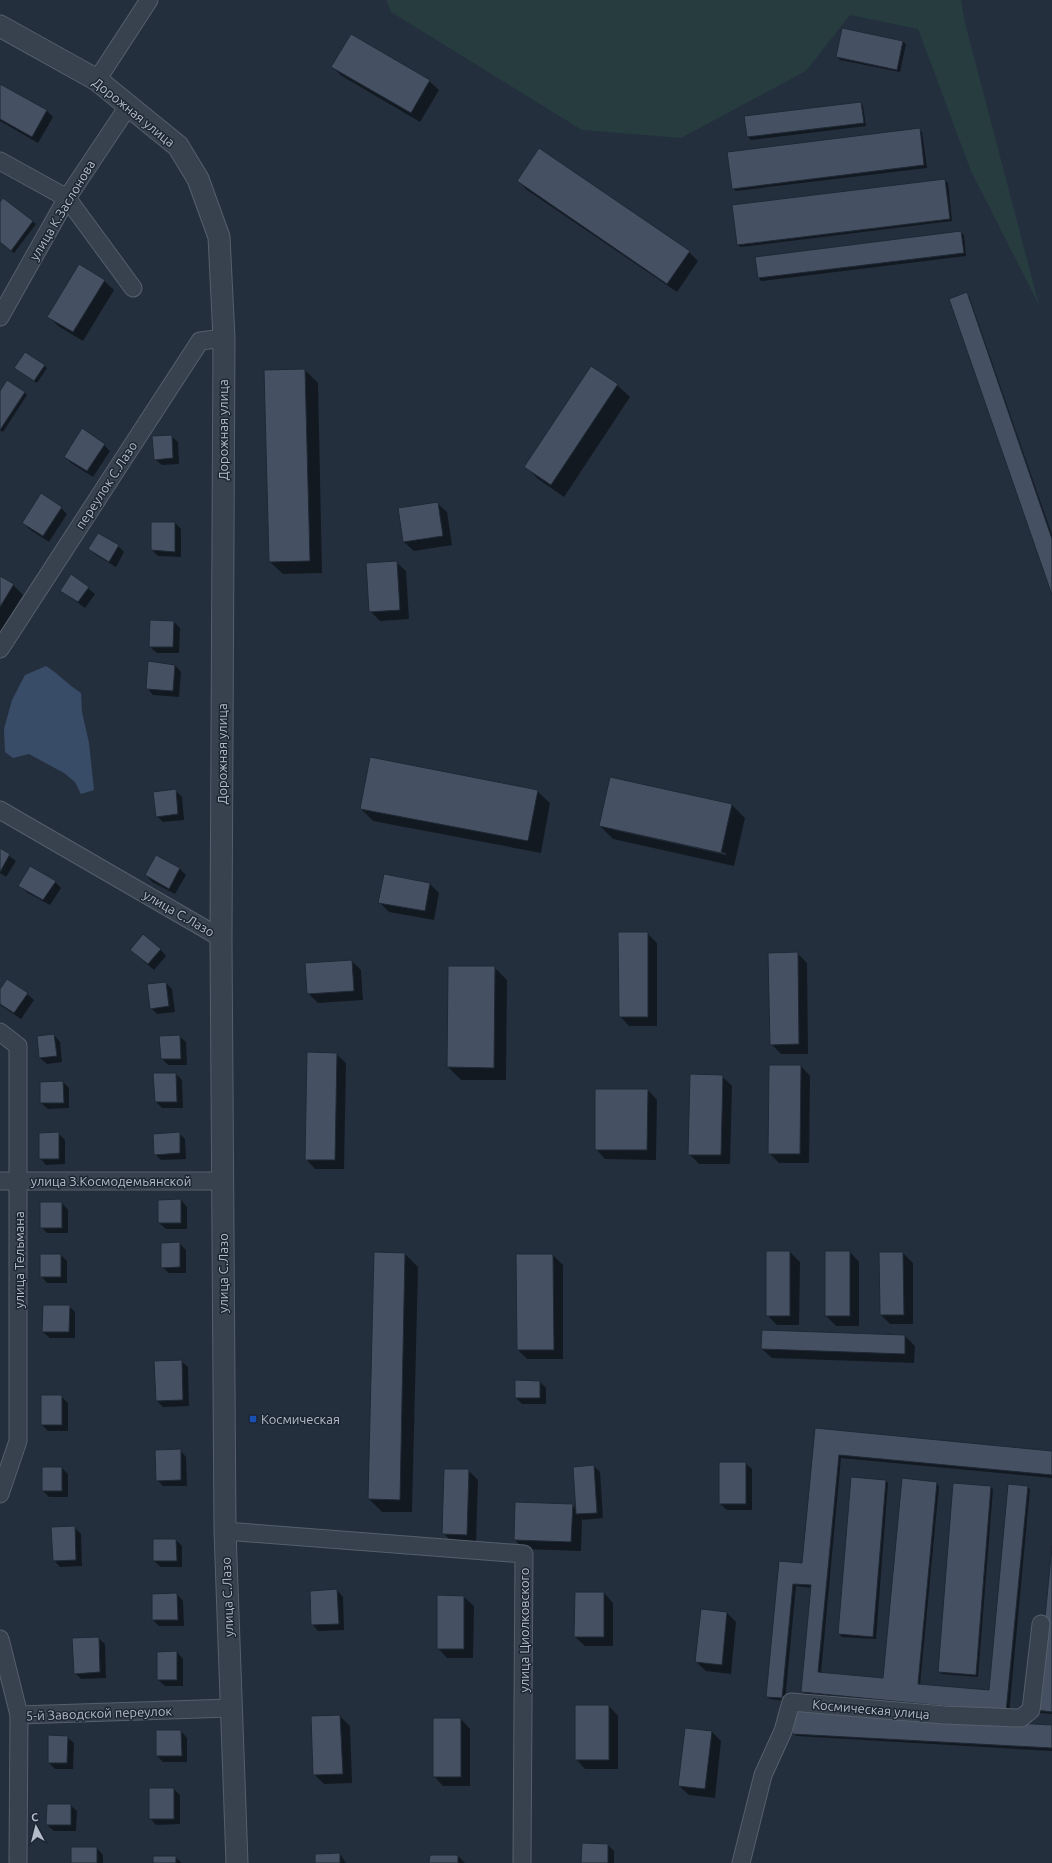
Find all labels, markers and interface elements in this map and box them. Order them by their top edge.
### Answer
street label: Дорожная улица [90,75,178,149]
street label: улица К.Заслонова [27,157,97,263]
street label: Дорожная улица [216,379,230,481]
street label: переулок С.Лазо [72,439,140,531]
street label: Дорожная улица [215,703,229,805]
street label: улица С.Лазо [141,887,217,939]
street label: улица З.Космодемьянской [31,1174,191,1188]
street label: улица Тельмана [12,1211,26,1309]
street label: улица С.Лазо [216,1233,230,1313]
place label: Космическая [261,1412,340,1426]
marker: Космическая [248,1414,258,1424]
street label: улица С.Лазо [219,1557,235,1637]
street label: улица Циолковского [517,1568,531,1692]
street label: Космическая улица [812,1697,930,1721]
street label: 5-й Заводской переулок [26,1703,173,1723]
north arrow [16,1807,56,1847]
text: С [31,1811,39,1823]

